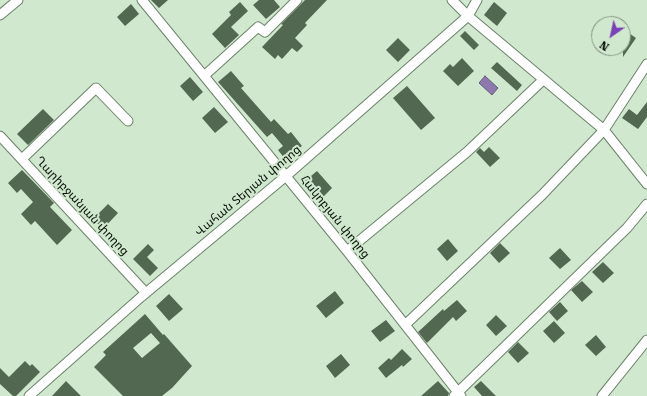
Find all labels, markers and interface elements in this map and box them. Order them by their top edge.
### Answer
north arrow [591,16,631,56]
text: N [597,38,612,53]
street label: Վահան Տերյան փողոց [192,143,304,239]
street label: Ղարիբջանյան փողոց [32,153,132,259]
street label: Հակոբյան փողոց [297,173,373,261]

